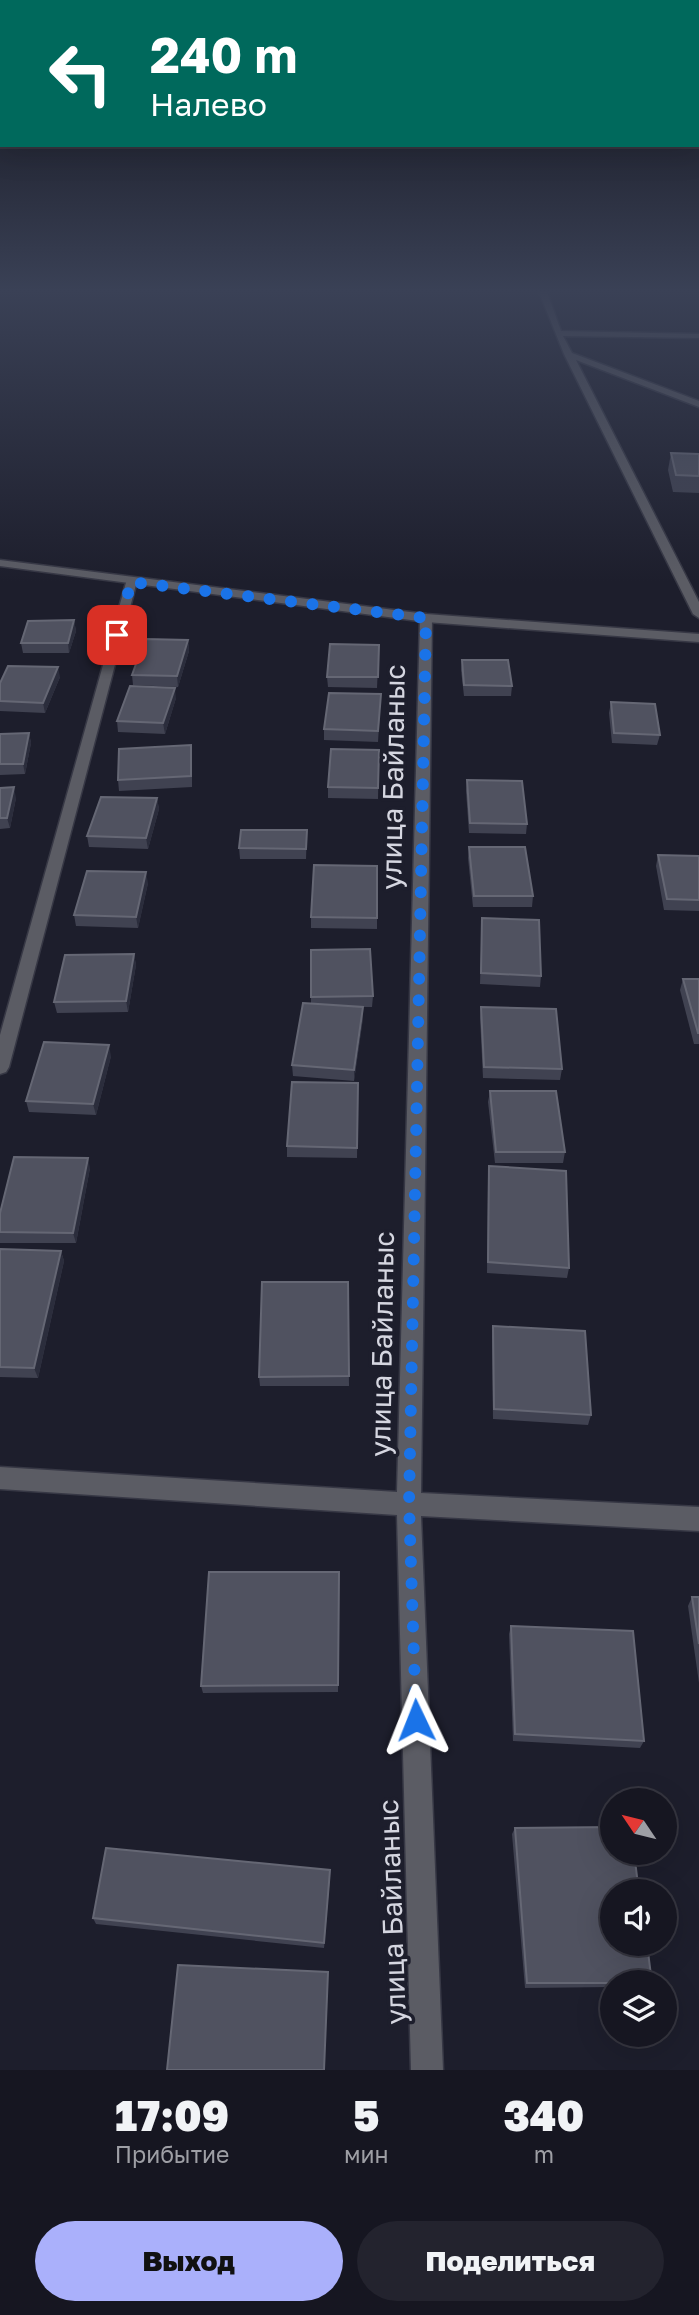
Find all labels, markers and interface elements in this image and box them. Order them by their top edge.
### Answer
text: 240 m [150,25,298,84]
icon: left [35,28,126,119]
text: Налево [150,85,267,123]
pin [87,605,147,665]
icon: arrive [98,616,136,654]
street label: улица Байланыс [374,664,411,890]
street label: улица Байланыс [363,1231,400,1457]
position arrow [379,1683,453,1757]
north arrow [600,1788,677,1866]
map controls [600,1788,677,2047]
street label: улица Байланыс [371,1799,412,2025]
button: sound [600,1879,677,1956]
button: layers [600,1970,677,2047]
text: 17:09 [115,2090,229,2140]
text: 5 [353,2090,380,2140]
text: 340 [503,2090,584,2140]
text: Прибытие [115,2140,229,2168]
text: мин [344,2140,389,2168]
text: m [534,2140,554,2168]
button: Выход [35,2221,343,2301]
button: Поделиться [357,2221,664,2301]

